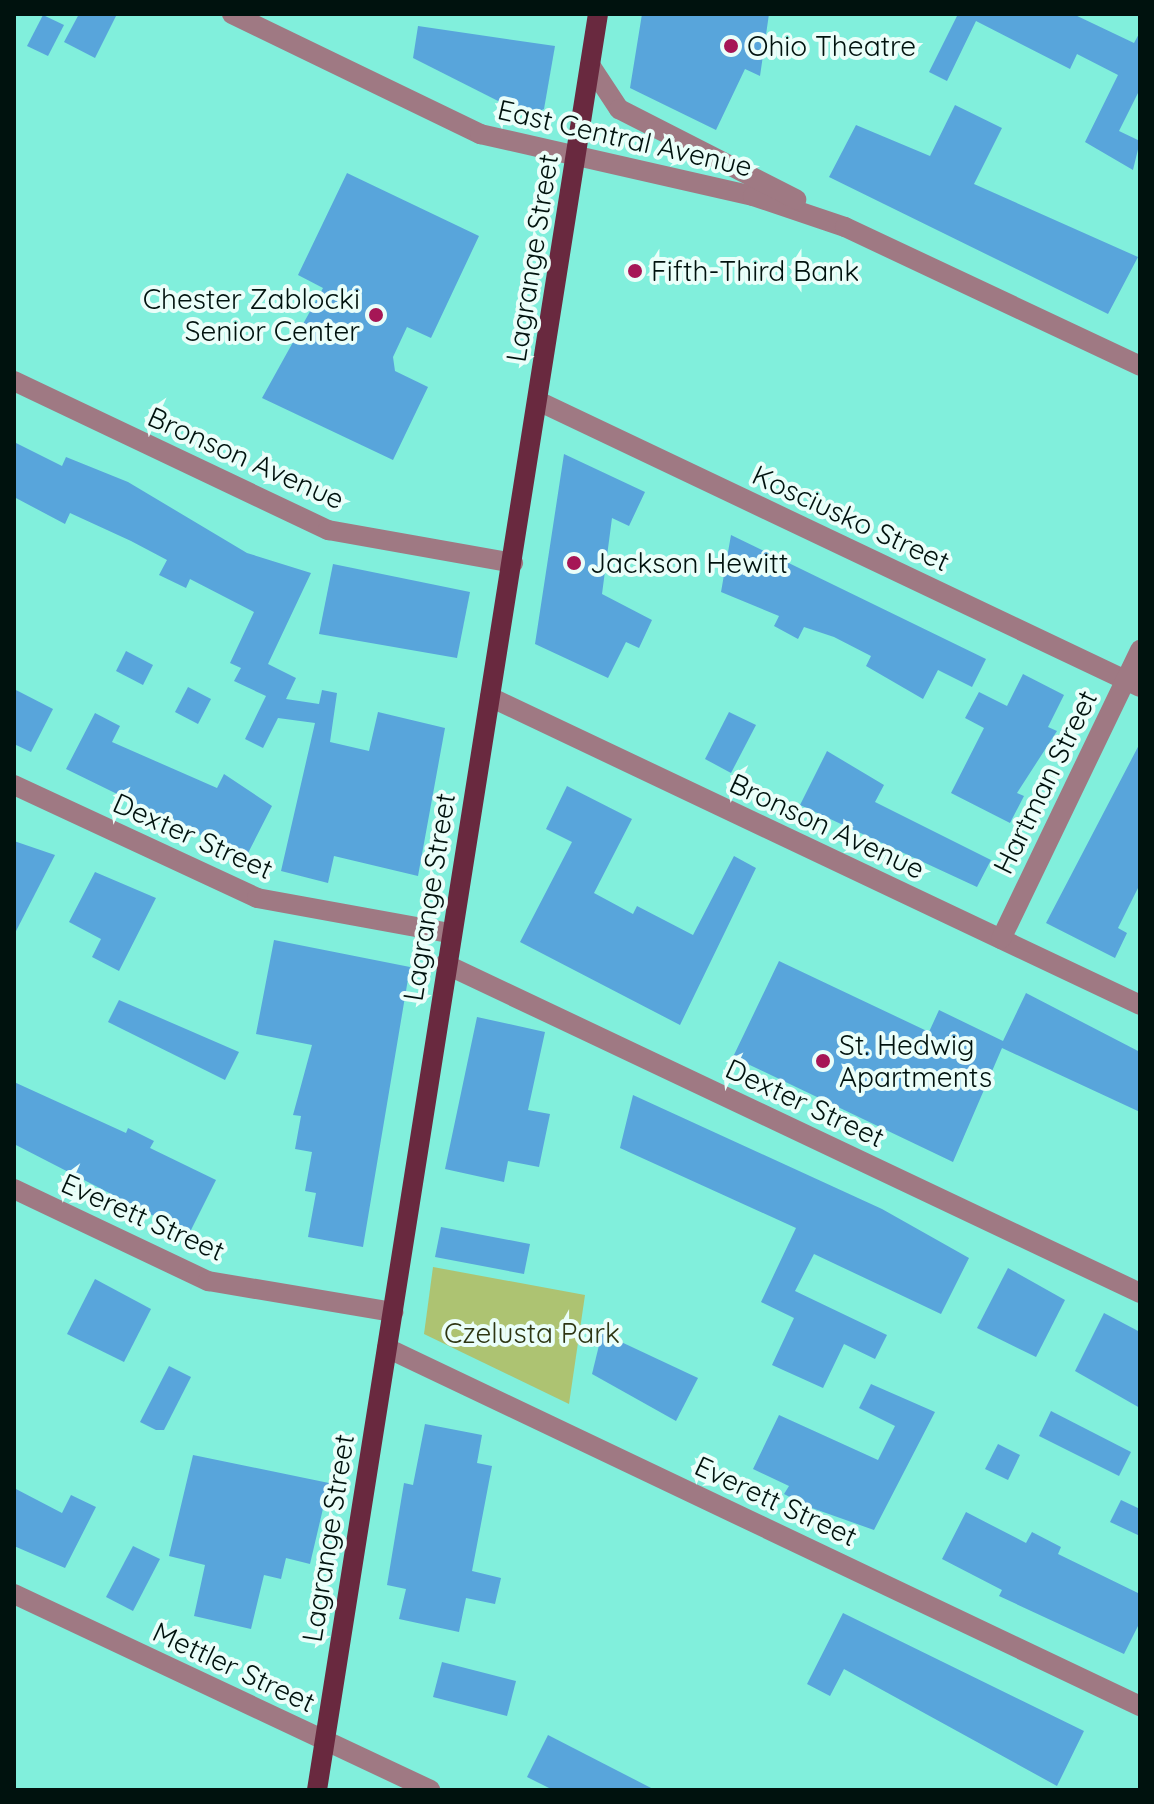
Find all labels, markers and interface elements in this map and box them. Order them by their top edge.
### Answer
place label: Ohio Theatre [747,29,916,63]
marker: Ohio Theatre [722,37,740,55]
street label: East Central Avenue [494,92,756,184]
street label: Lagrange Street [499,152,565,364]
place label: Fifth-Third Bank [651,254,859,288]
marker: Fifth-Third Bank [626,262,644,280]
place label: Chester Zablocki Senior Center [143,282,360,348]
marker: Chester Zablocki Senior Center [367,306,385,324]
street label: Bronson Avenue [143,400,349,516]
street label: Kosciusko Street [747,458,955,578]
place label: Jackson Hewitt [590,546,788,580]
marker: Jackson Hewitt [565,554,583,572]
street label: Hartman Street [986,685,1104,879]
street label: Bronson Avenue [724,766,930,886]
street label: Dexter Street [108,786,278,886]
street label: Lagrange Street [396,791,462,1003]
place label: St. Hedwig Apartments [839,1028,992,1094]
street label: Dexter Street [720,1052,890,1154]
marker: St. Hedwig Apartments [814,1052,832,1070]
street label: Everett Street [56,1166,230,1268]
park label: Czelusta Park [444,1316,620,1350]
street label: Lagrange Street [295,1432,361,1644]
street label: Everett Street [690,1449,862,1553]
street label: Mettler Street [148,1615,320,1719]

